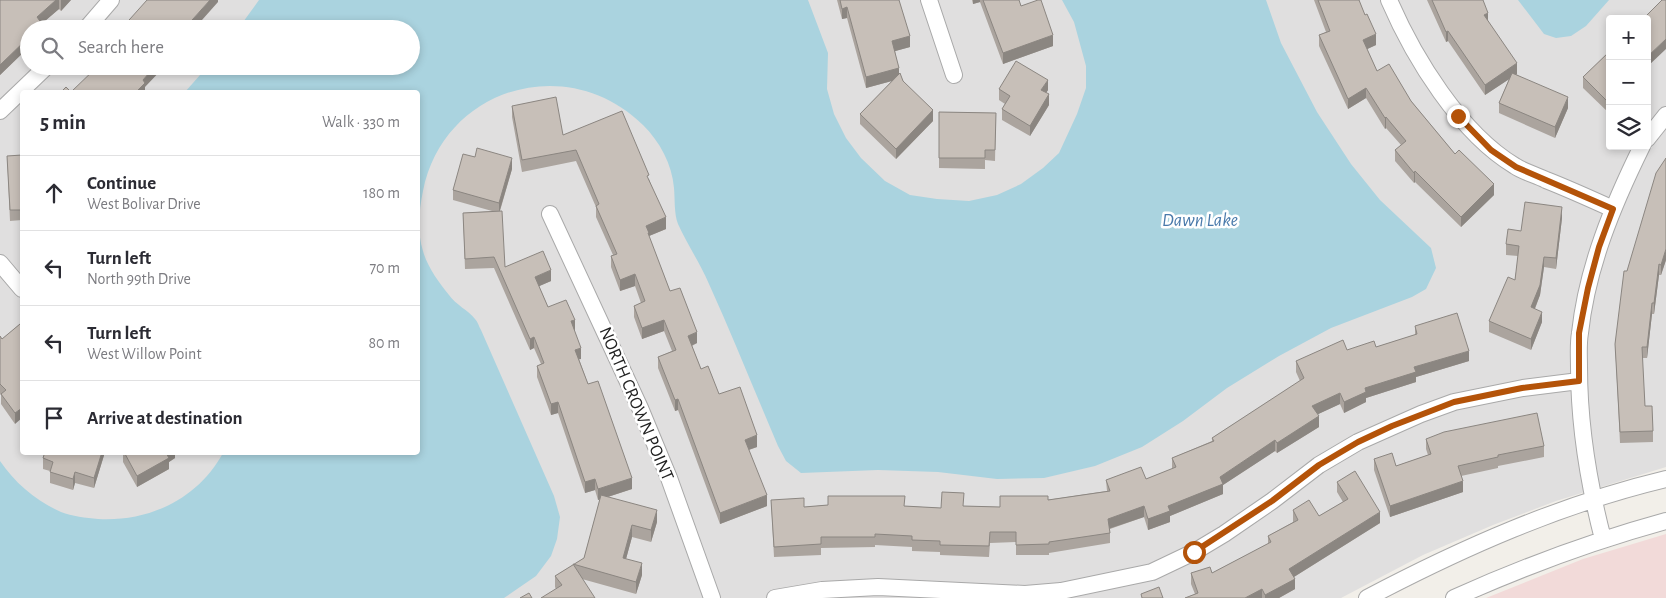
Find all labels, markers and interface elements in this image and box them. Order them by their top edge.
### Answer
map controls [1606,15,1651,150]
button: + [1606,15,1651,60]
search box [20,20,420,75]
icon: search [38,34,66,62]
text: Search here [78,38,164,57]
button: − [1606,60,1651,105]
route end [1447,105,1470,128]
button: layers [1606,105,1651,150]
text: 5 min [40,112,86,133]
text: Walk · 330 m [322,114,400,130]
text: Continue [87,174,156,193]
icon: ahead [40,179,68,207]
text: 180 m [363,185,400,201]
text: West Bolivar Drive [87,196,201,212]
water label: Dawn Lake [1162,211,1238,230]
text: Turn left [87,249,151,268]
icon: left [40,254,68,282]
text: 70 m [369,260,400,276]
text: North 99th Drive [87,271,191,287]
text: Turn left [87,324,151,343]
street label: NORTH CROWN POINT [595,325,677,484]
icon: left [40,329,68,357]
text: 80 m [369,335,400,351]
text: West Willow Point [87,346,201,362]
icon: arrive [40,404,68,432]
text: Arrive at destination [87,409,243,428]
route start [1183,541,1206,564]

